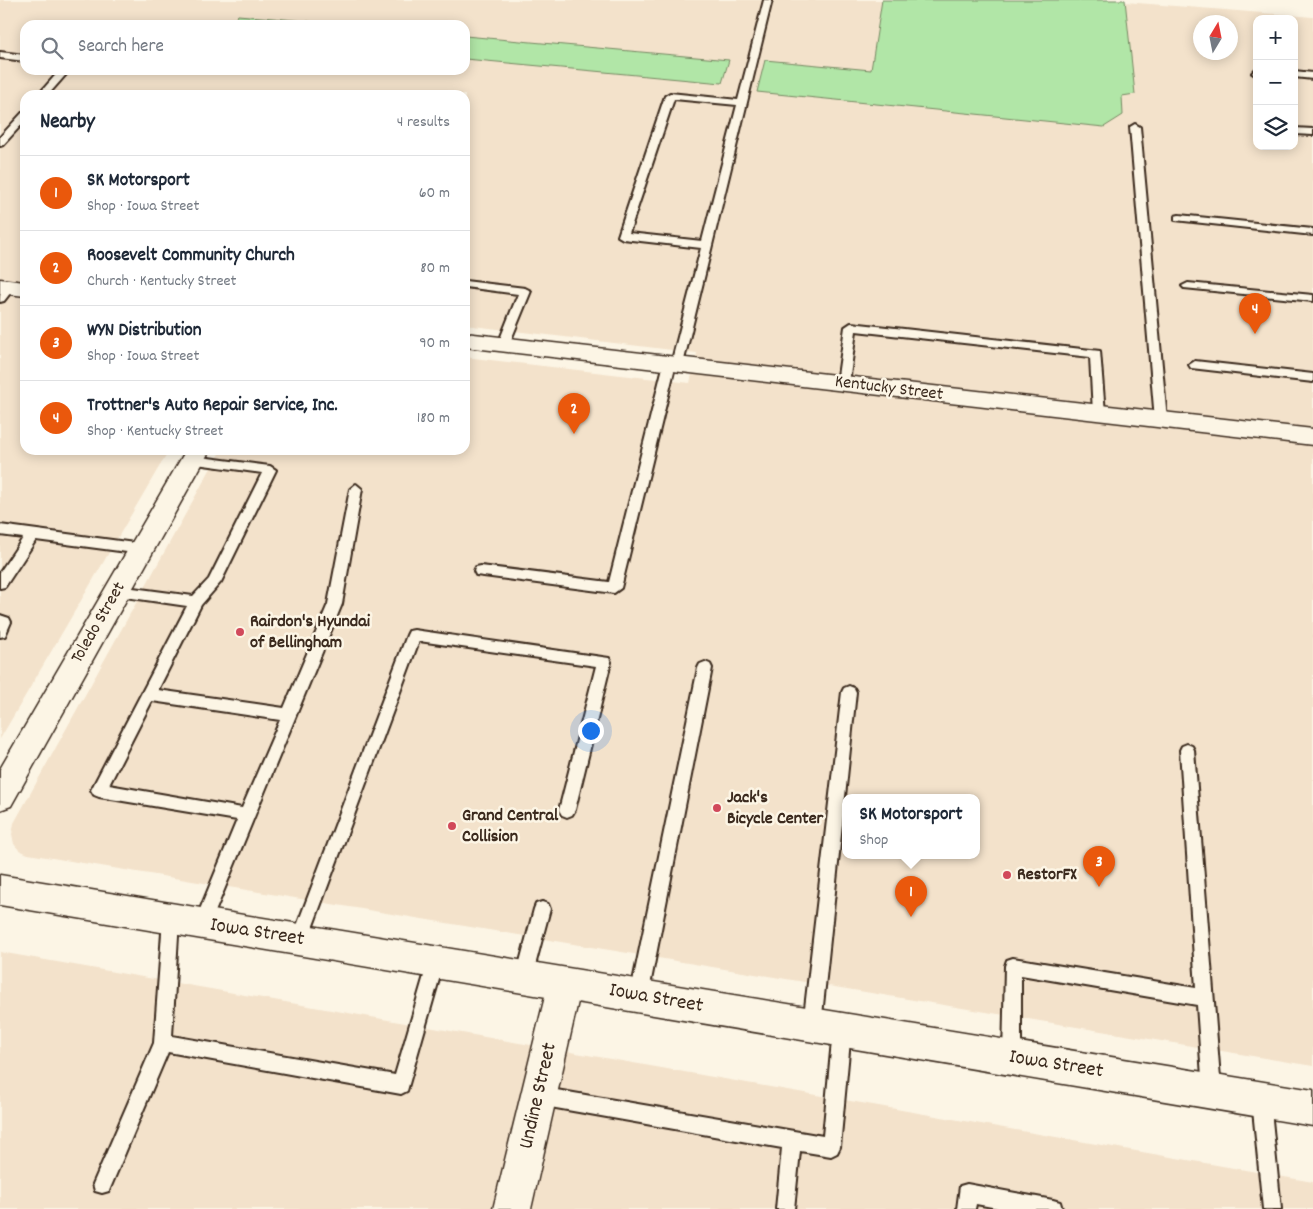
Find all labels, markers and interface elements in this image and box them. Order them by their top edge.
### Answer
north arrow [1193,15,1238,60]
map controls [1253,15,1298,150]
button: + [1253,15,1298,60]
search box [20,20,470,75]
icon: search [38,34,66,62]
text: Search here [78,34,164,61]
button: − [1253,60,1298,105]
button: layers [1253,105,1298,150]
text: Nearby [40,108,95,138]
text: 4 results [397,111,450,134]
text: SK Motorsport [87,168,190,195]
text: 1 [54,182,58,205]
text: 60 m [419,182,450,205]
text: Shop · Iowa Street [87,195,199,218]
text: Roosevelt Community Church [87,243,295,270]
text: 2 [53,257,60,280]
text: 80 m [420,257,450,280]
text: Church · Kentucky Street [87,270,236,293]
pin: 4 [1239,293,1271,334]
text: WYN Distribution [87,318,202,345]
text: 3 [52,332,60,355]
text: 90 m [419,332,450,355]
text: Shop · Iowa Street [87,345,199,368]
street label: Kentucky Street [834,370,945,408]
text: Trottner's Auto Repair Service, Inc. [87,393,338,420]
pin: 2 [558,393,590,434]
text: 4 [53,407,59,430]
text: 180 m [417,407,450,430]
text: Shop · Kentucky Street [87,420,224,443]
street label: Toledo Street [66,577,133,668]
place label: Rairdon's Hyundai of Bellingham [250,610,371,656]
marker: Rairdon's Hyundai of Bellingham [234,626,246,638]
your location [578,718,604,744]
place label: Jack's Bicycle Center [727,786,824,832]
popup [842,794,980,859]
marker: Jack's Bicycle Center [711,802,723,814]
text: SK Motorsport [860,802,962,829]
place label: Grand Central Collision [462,804,559,850]
marker: Grand Central Collision [446,820,458,832]
text: Shop [860,829,888,852]
pin: 3 [1083,846,1115,887]
place label: RestorFX [1017,863,1078,888]
marker: RestorFX [1001,869,1013,881]
pin: 1 [895,876,927,917]
street label: Iowa Street [208,911,307,955]
street label: Iowa Street [607,976,706,1022]
street label: Undine Street [512,1040,566,1152]
street label: Iowa Street [1007,1043,1106,1087]

